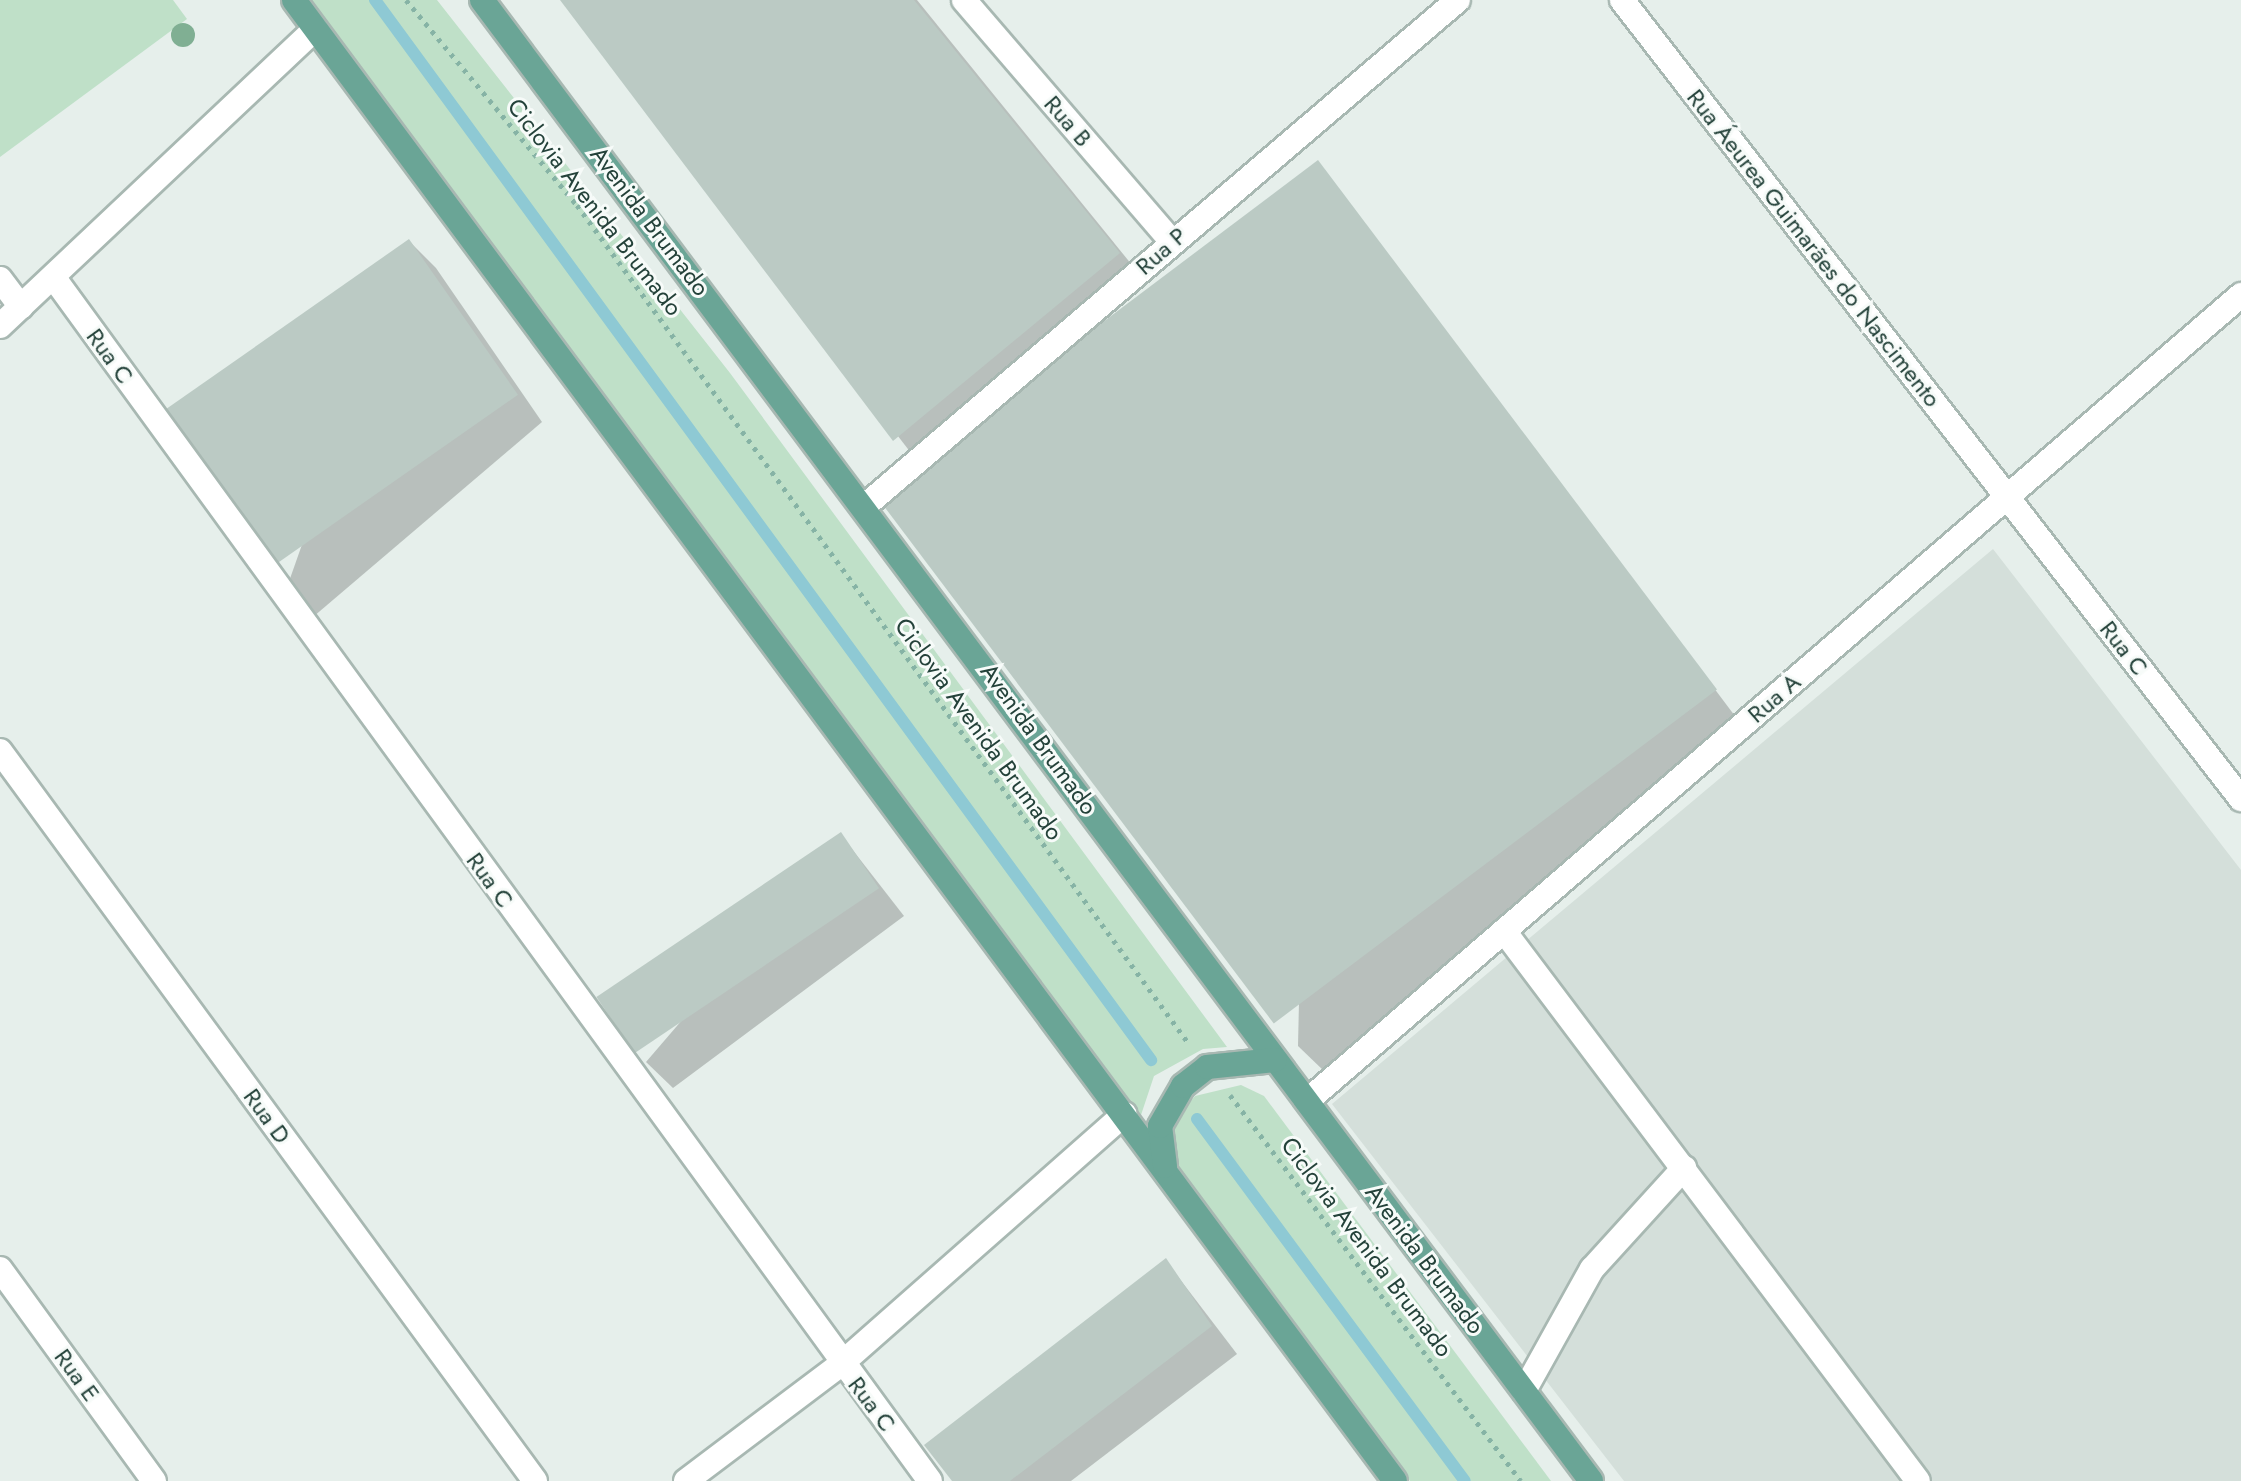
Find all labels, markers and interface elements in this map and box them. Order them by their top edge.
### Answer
street label: Rua Áeurea Guimarães do Nascimento [1681,83,1947,413]
street label: Rua B [1038,90,1098,152]
street label: Ciclovia Avenida Brumado [501,93,689,321]
street label: Avenida Brumado [584,141,716,301]
street label: Rua P [1130,221,1192,281]
street label: Rua C [80,323,140,389]
street label: Ciclovia Avenida Brumado [889,612,1069,846]
street label: Rua C [2094,615,2154,681]
street label: Avenida Brumado [975,658,1103,820]
street label: Rua A [1742,667,1806,729]
street label: Rua C [460,847,520,913]
street label: Rua D [237,1083,297,1149]
street label: Ciclovia Avenida Brumado [1275,1131,1459,1363]
street label: Avenida Brumado [1359,1179,1491,1339]
street label: Rua E [48,1343,106,1407]
street label: Rua C [842,1371,902,1437]

